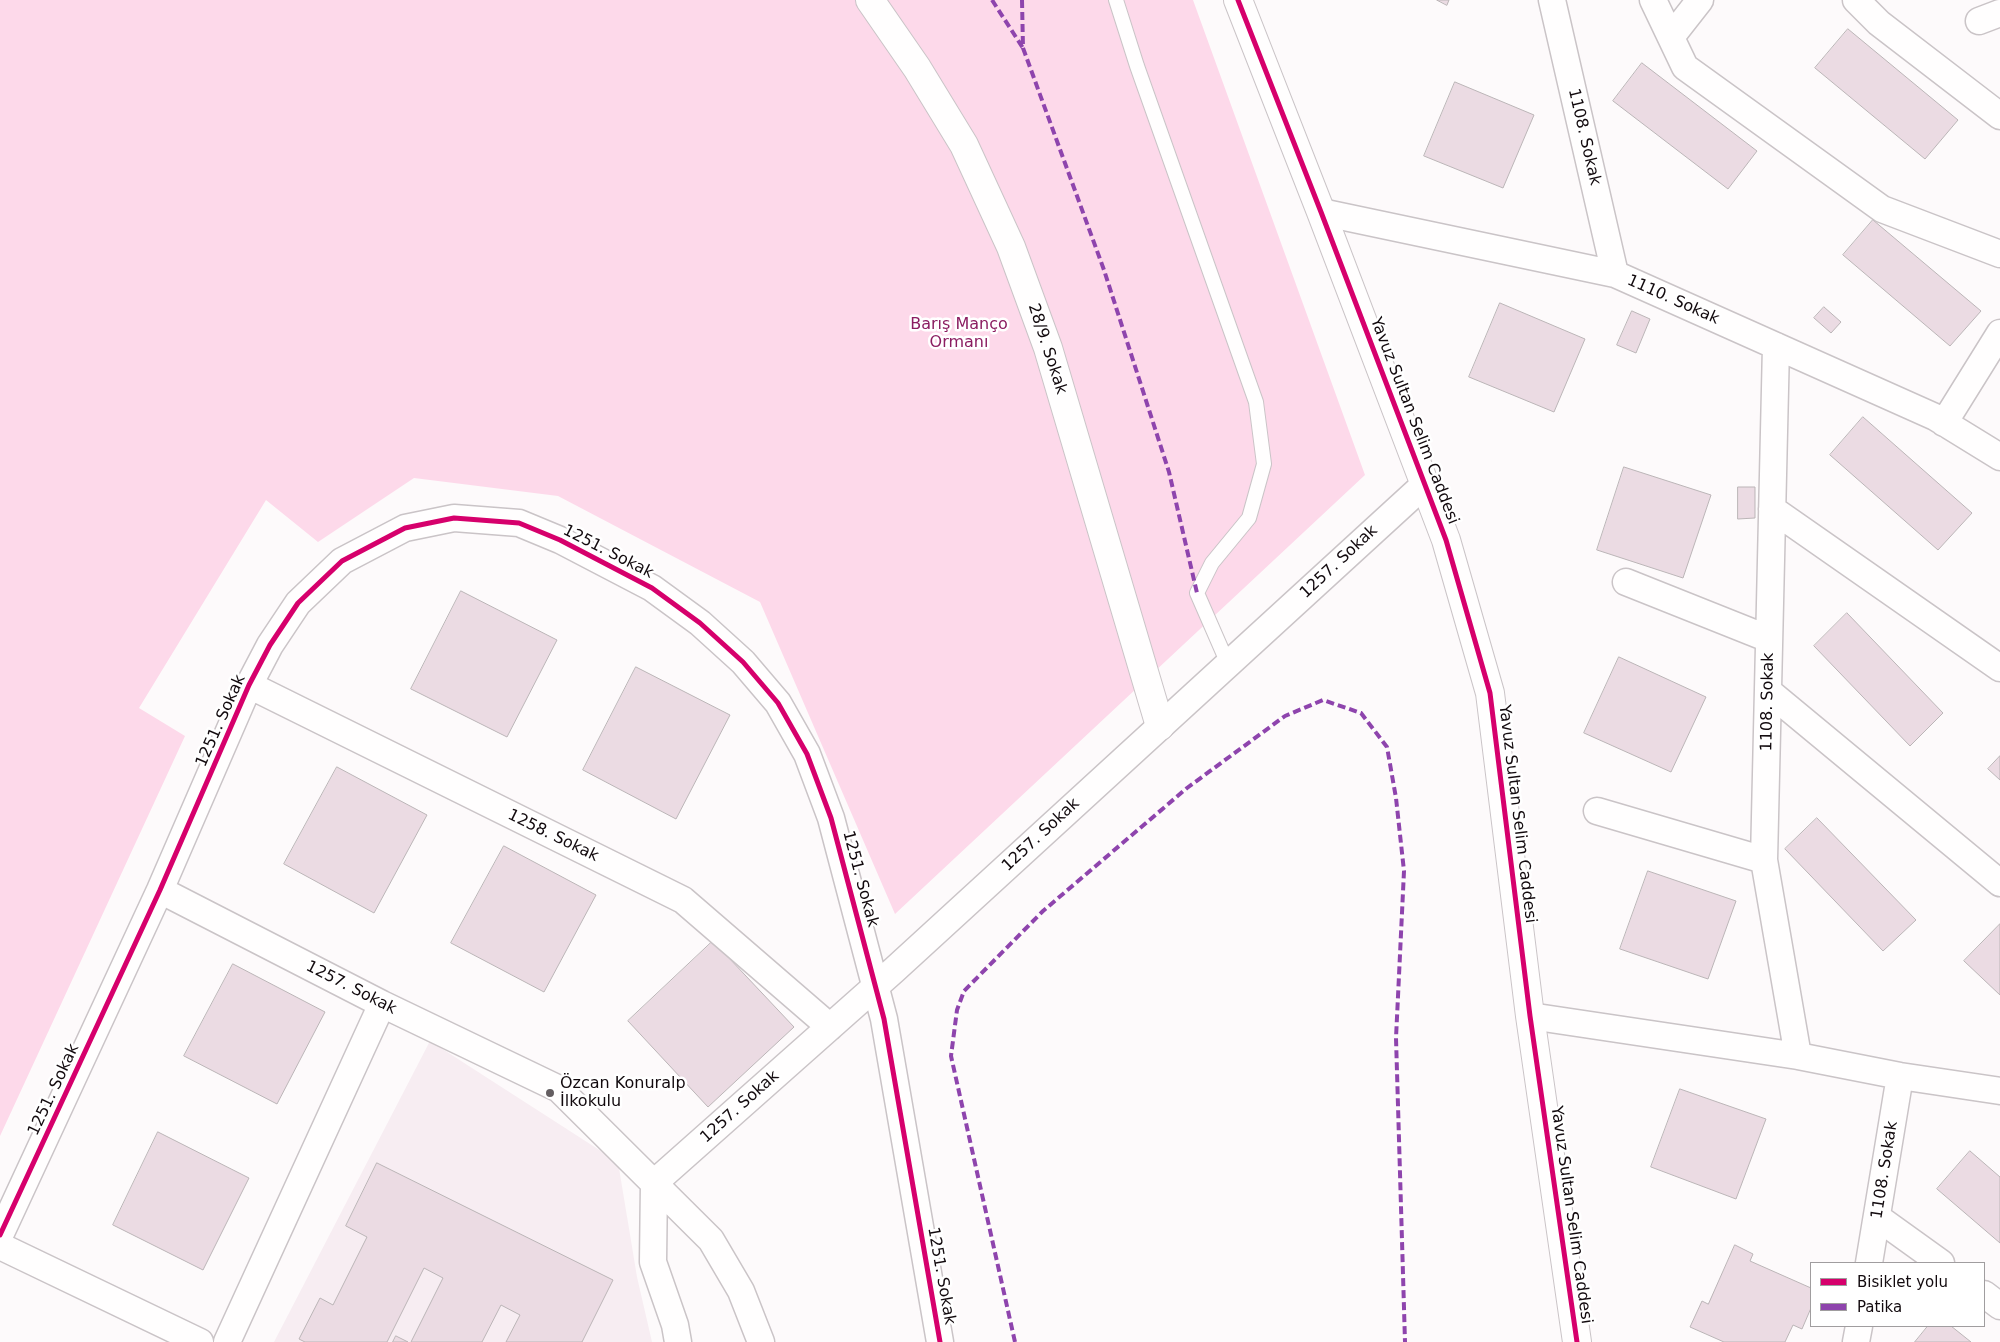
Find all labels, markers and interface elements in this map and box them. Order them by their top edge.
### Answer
street label: 1108. Sokak [1564,87,1604,187]
street label: 1110. Sokak [1624,271,1722,329]
street label: 28/9. Sokak [1023,301,1071,397]
park label: Barış Manço Ormanı [910,315,1008,353]
street label: Yavuz Sultan Selim Caddesi [1366,315,1462,527]
street label: 1251. Sokak [560,521,656,583]
street label: 1257. Sokak [1296,521,1382,603]
street label: 1108. Sokak [1758,652,1778,752]
street label: 1251. Sokak [192,672,250,770]
street label: Yavuz Sultan Selim Caddesi [1494,704,1540,924]
street label: 1257. Sokak [998,794,1084,876]
street label: 1258. Sokak [504,806,602,866]
street label: 1251. Sokak [838,829,882,929]
street label: 1257. Sokak [303,957,399,1019]
street label: 1251. Sokak [24,1041,84,1139]
street label: 1257. Sokak [697,1067,783,1147]
place label: Özcan Konuralp İlkokulu [560,1074,686,1112]
marker: Özcan Konuralp İlkokulu [544,1087,556,1099]
street label: Yavuz Sultan Selim Caddesi [1546,1105,1596,1325]
street label: 1108. Sokak [1868,1120,1902,1220]
street label: 1251. Sokak [923,1226,959,1326]
legend [1810,1262,1985,1327]
text: Bisiklet yolu [1857,1273,1948,1291]
text: Patika [1857,1298,1902,1316]

